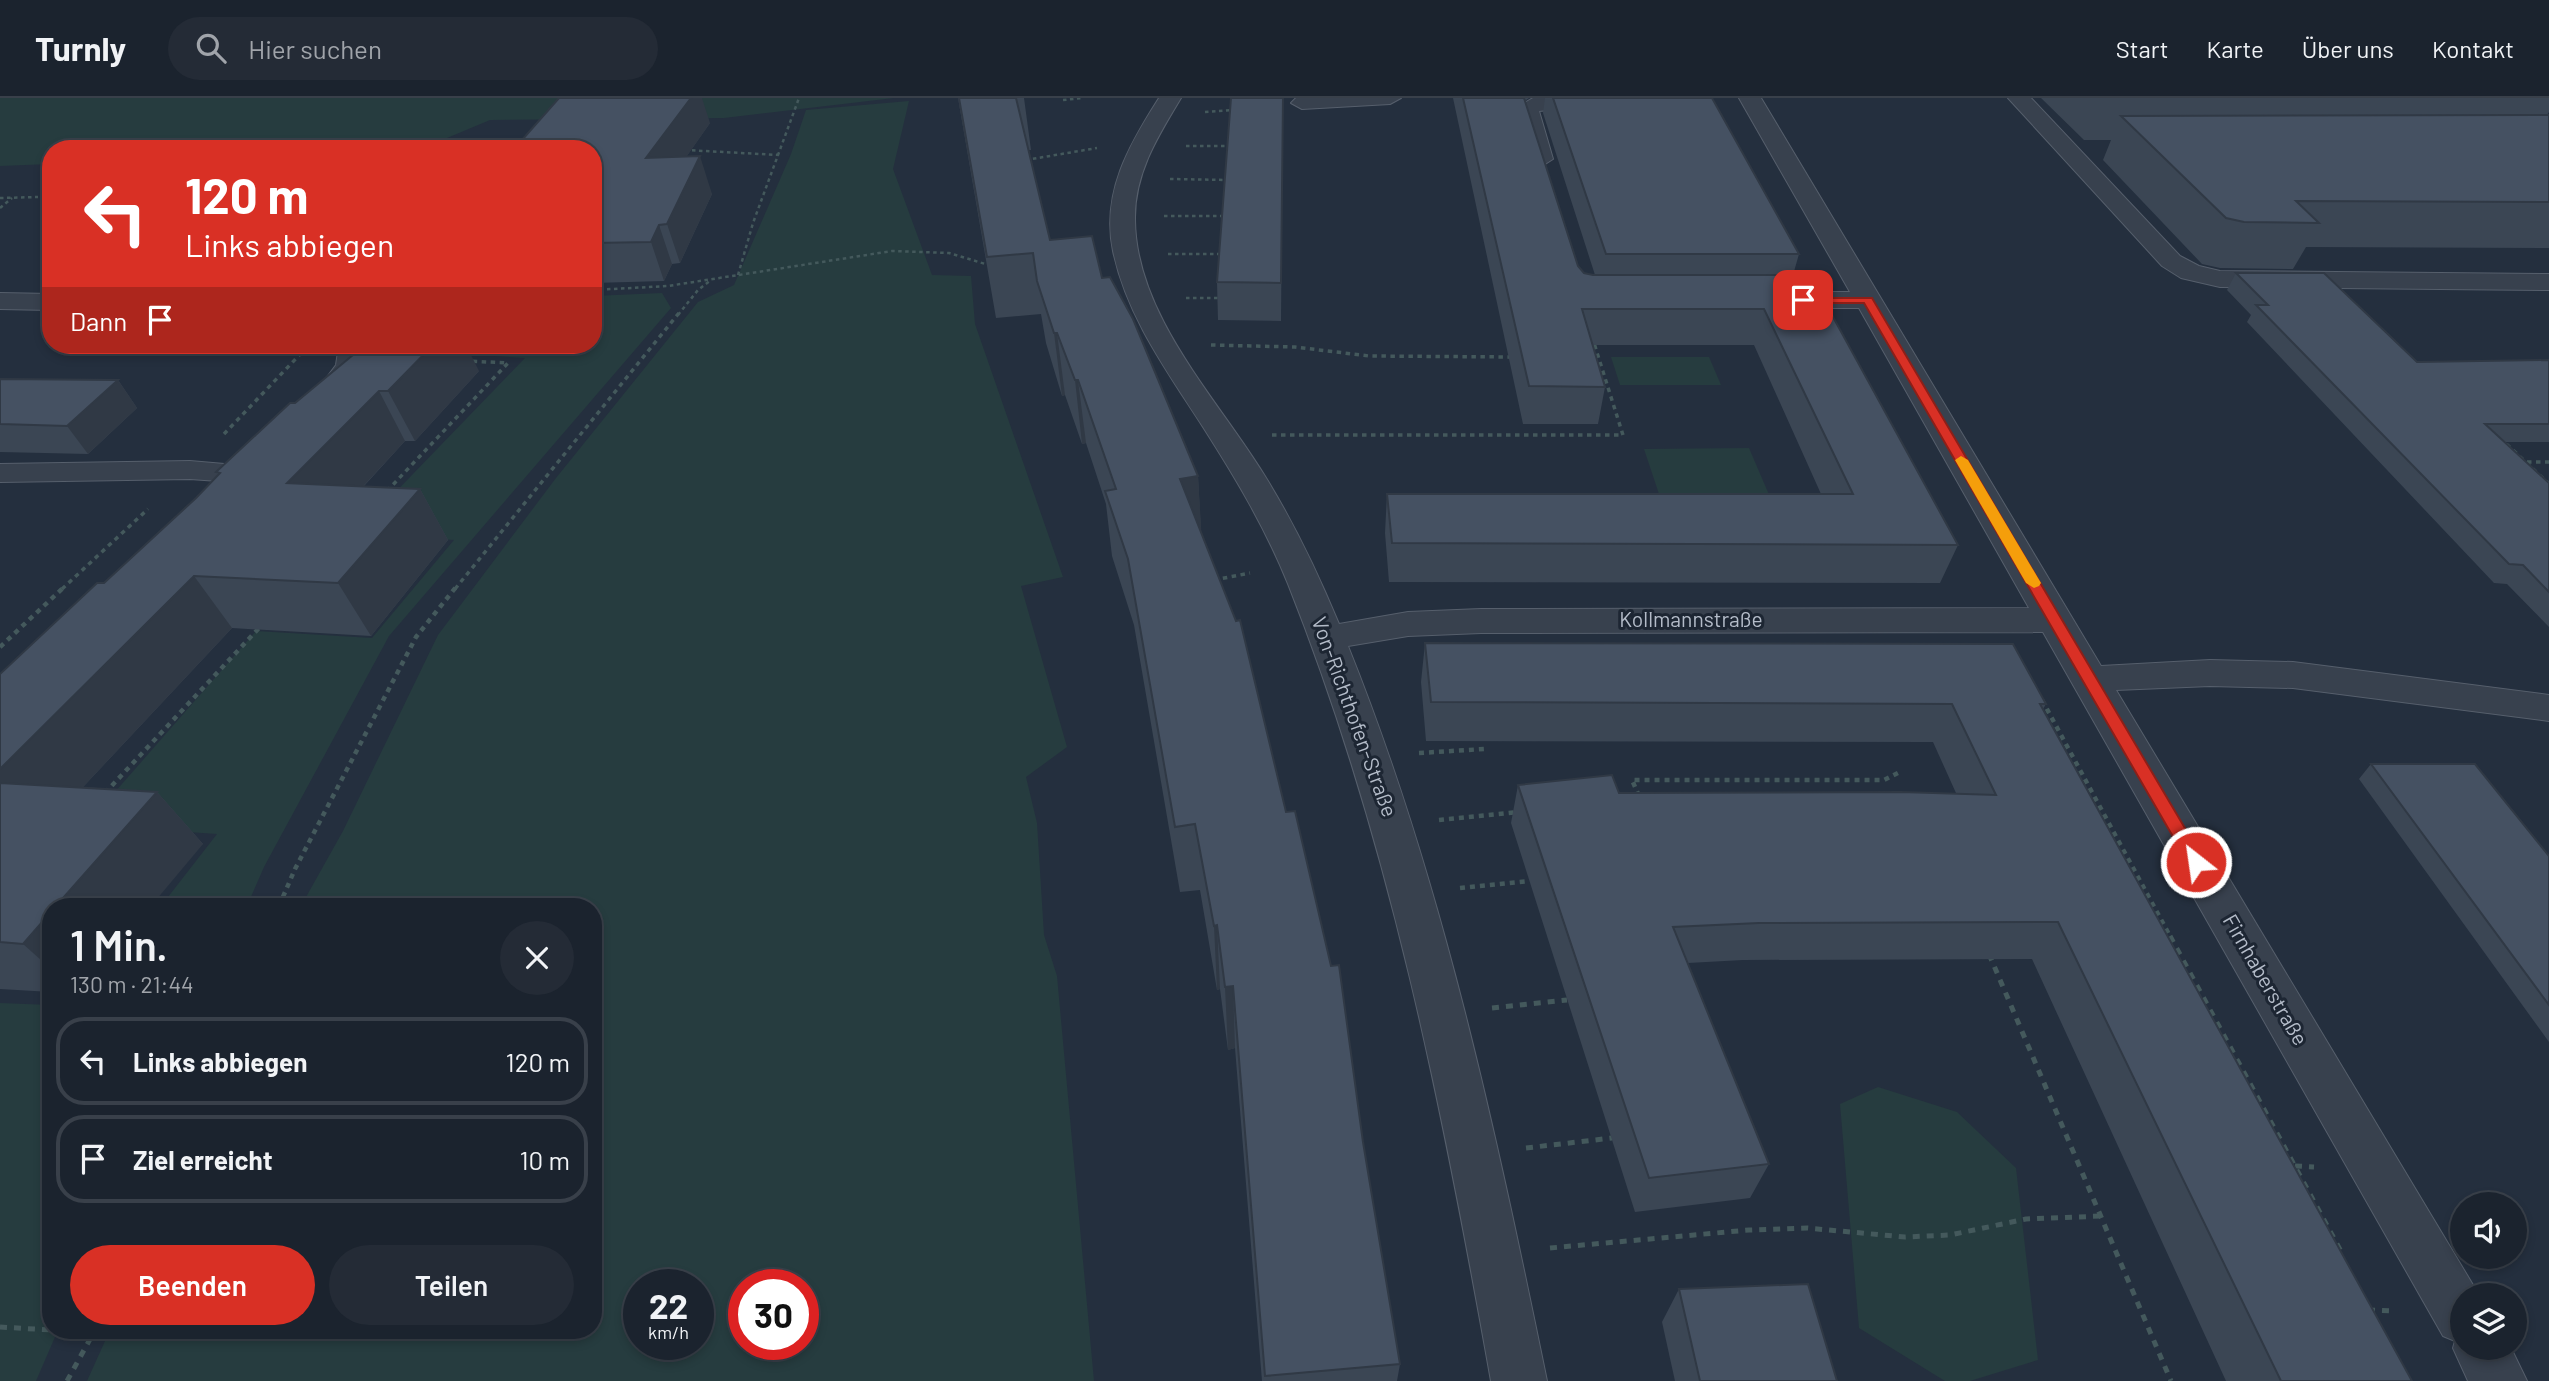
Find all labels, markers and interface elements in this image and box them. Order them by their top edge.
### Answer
search box [168,17,658,80]
text: Turnly [35,28,126,68]
icon: search [192,29,230,67]
text: Hier suchen [248,33,382,64]
text: Start [2116,34,2169,63]
text: Karte [2207,34,2264,63]
text: Über uns [2302,34,2394,63]
text: Kontakt [2432,34,2514,63]
text: 120 m [185,165,308,224]
icon: left [70,168,161,259]
text: Links abbiegen [185,225,394,263]
pin [1773,270,1833,330]
icon: arrive [1784,281,1822,319]
icon: arrive [141,301,179,339]
text: Dann [70,305,127,336]
street label: Kollmannstraße [1619,606,1763,631]
street label: Von-Richthofen-Straße [1308,613,1403,820]
position arrow [2159,825,2233,899]
street label: Firnhaberstraße [2219,909,2314,1049]
text: 1 Min. [70,919,168,969]
button: close [500,921,574,995]
text: 130 m · 21:44 [70,970,194,998]
icon: left [74,1042,112,1080]
text: Links abbiegen [133,1046,307,1077]
text: 120 m [506,1046,570,1077]
icon: arrive [74,1140,112,1178]
text: Ziel erreicht [133,1144,273,1175]
text: 10 m [520,1144,570,1175]
map controls [2450,1192,2527,1360]
button: sound [2450,1192,2527,1269]
button: Beenden [70,1245,315,1325]
button: Teilen [329,1245,574,1325]
speed limit sign: 30 [728,1269,819,1360]
button: layers [2450,1283,2527,1360]
text: 22 [649,1284,688,1326]
text: km/h [648,1321,689,1343]

